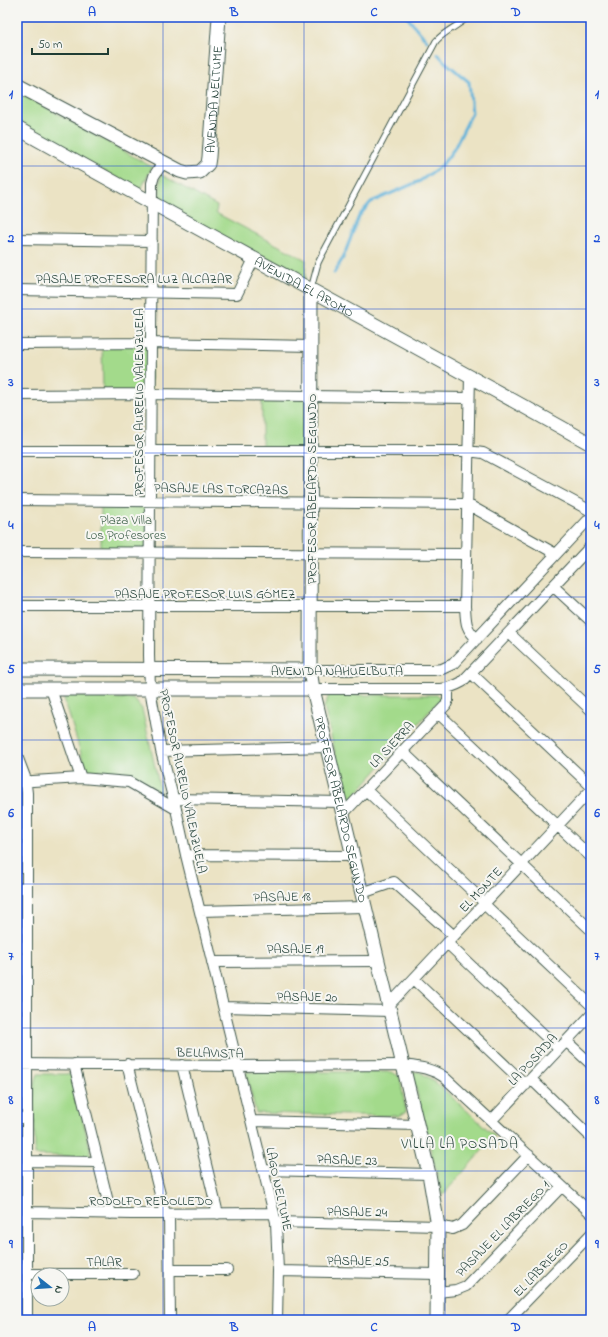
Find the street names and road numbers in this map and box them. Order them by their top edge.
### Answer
street label: AVENIDA NELTUME [201,45,228,154]
street label: AVENIDA EL AROMO [250,253,357,322]
street label: PASAJE PROFESORA LUZ ALCAZAR [36,270,233,289]
street label: PROFESOR AURELIO VALENZUELA [130,308,149,496]
street label: PROFESOR ABELARDO SEGUNDO [303,394,322,584]
street label: PASAJE LAS TORCAZAS [154,479,288,500]
street label: PASAJE PROFESOR LUIS GÓMEZ [115,585,295,604]
street label: AVENIDA NAHUELBUTA [271,662,403,681]
street label: PROFESOR AURELIO VALENZUELA [154,687,211,875]
street label: PROFESOR ABELARDO SEGUNDO [309,715,372,905]
street label: LA SIERRA [365,717,419,773]
street label: EL MONTE [455,863,507,917]
street label: PASAJE 18 [253,887,311,908]
street label: PASAJE 19 [267,940,323,959]
street label: PASAJE 20 [276,987,338,1008]
street label: LA POSADA [504,1030,562,1090]
street label: BELLAVISTA [175,1043,244,1064]
street label: LAGO NELTUME [260,1146,297,1233]
street label: PASAJE 23 [316,1150,377,1171]
street label: PASAJE EL LABRIEGO 1 [452,1177,552,1279]
street label: RODOLFO REBOLLEDO [89,1192,213,1211]
street label: PASAJE 24 [327,1202,388,1223]
street label: EL LABRIEGO [509,1237,571,1299]
street label: PASAJE 25 [327,1251,390,1272]
street label: TALAR [86,1253,123,1272]

